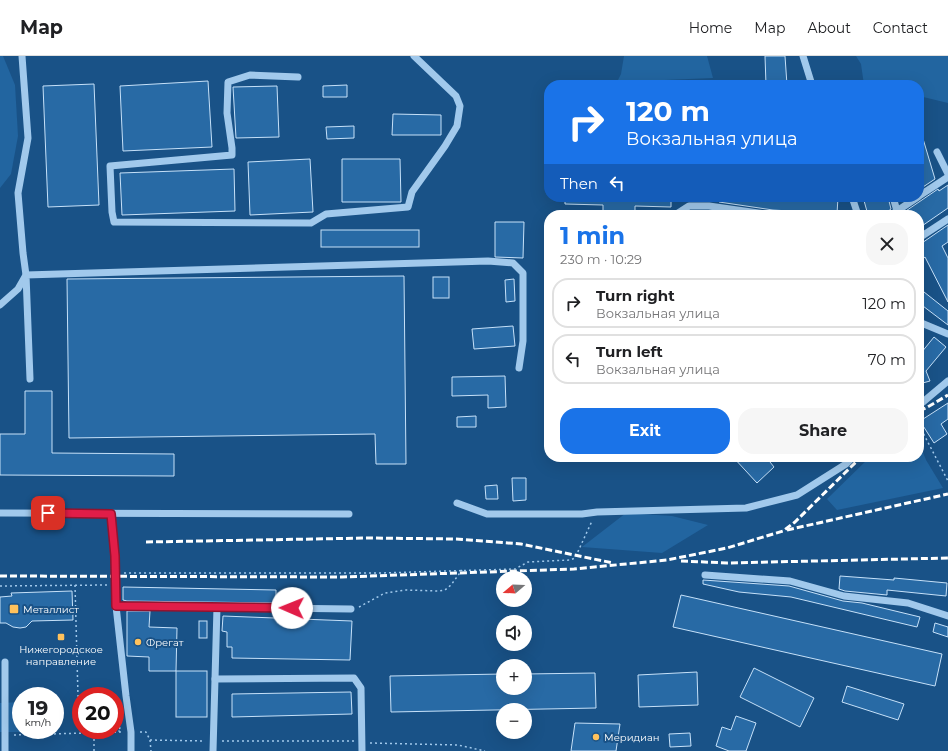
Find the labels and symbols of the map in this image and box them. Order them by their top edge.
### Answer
pin [31,496,65,530]
north arrow [496,571,532,607]
position arrow [271,587,313,629]
marker: Металлист [8,603,20,615]
place label: Металлист [23,603,79,616]
marker: Нижегородское направление [56,632,66,642]
place label: Фрегат [146,636,184,649]
marker: Фрегат [133,637,143,647]
place label: Нижегородское направление [19,643,103,668]
speed limit sign: 20 [72,687,124,739]
place label: Меридиан [604,731,660,744]
marker: Меридиан [591,732,601,742]

